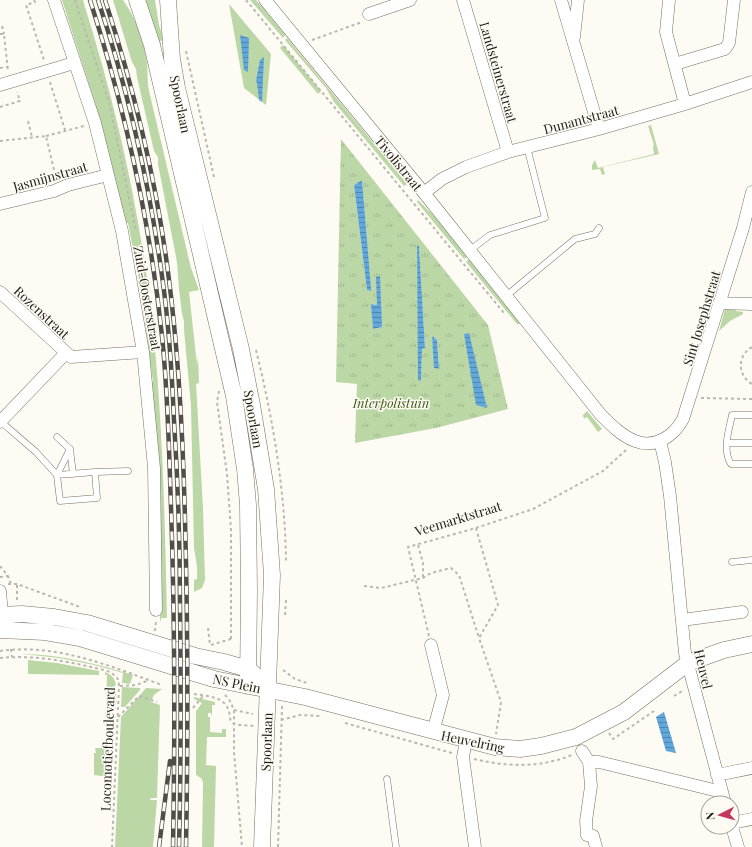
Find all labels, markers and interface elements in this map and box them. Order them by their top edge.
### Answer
street label: Landsteinerstraat [476,20,522,125]
street label: Spoorlaan [167,73,195,135]
street label: Dunantstraat [541,101,621,137]
street label: Tivolistraat [371,132,427,194]
street label: Jasmijnstraat [10,157,90,195]
street label: Zuid-Oosterstraat [130,244,166,352]
street label: Sint Josephstraat [678,268,724,368]
street label: Rozenstraat [11,282,74,342]
street label: Spoorlaan [241,389,268,450]
park label: Interpolistuin [352,394,429,411]
street label: Veemarktstraat [412,497,504,540]
street label: Heuvel [691,647,717,691]
street label: NS Plein [211,670,263,696]
street label: Locomotiefboulevard [96,686,118,811]
street label: Spoorlaan [256,712,276,772]
street label: Heuvelring [440,726,506,756]
north arrow [700,795,740,835]
text: N [702,811,717,821]

